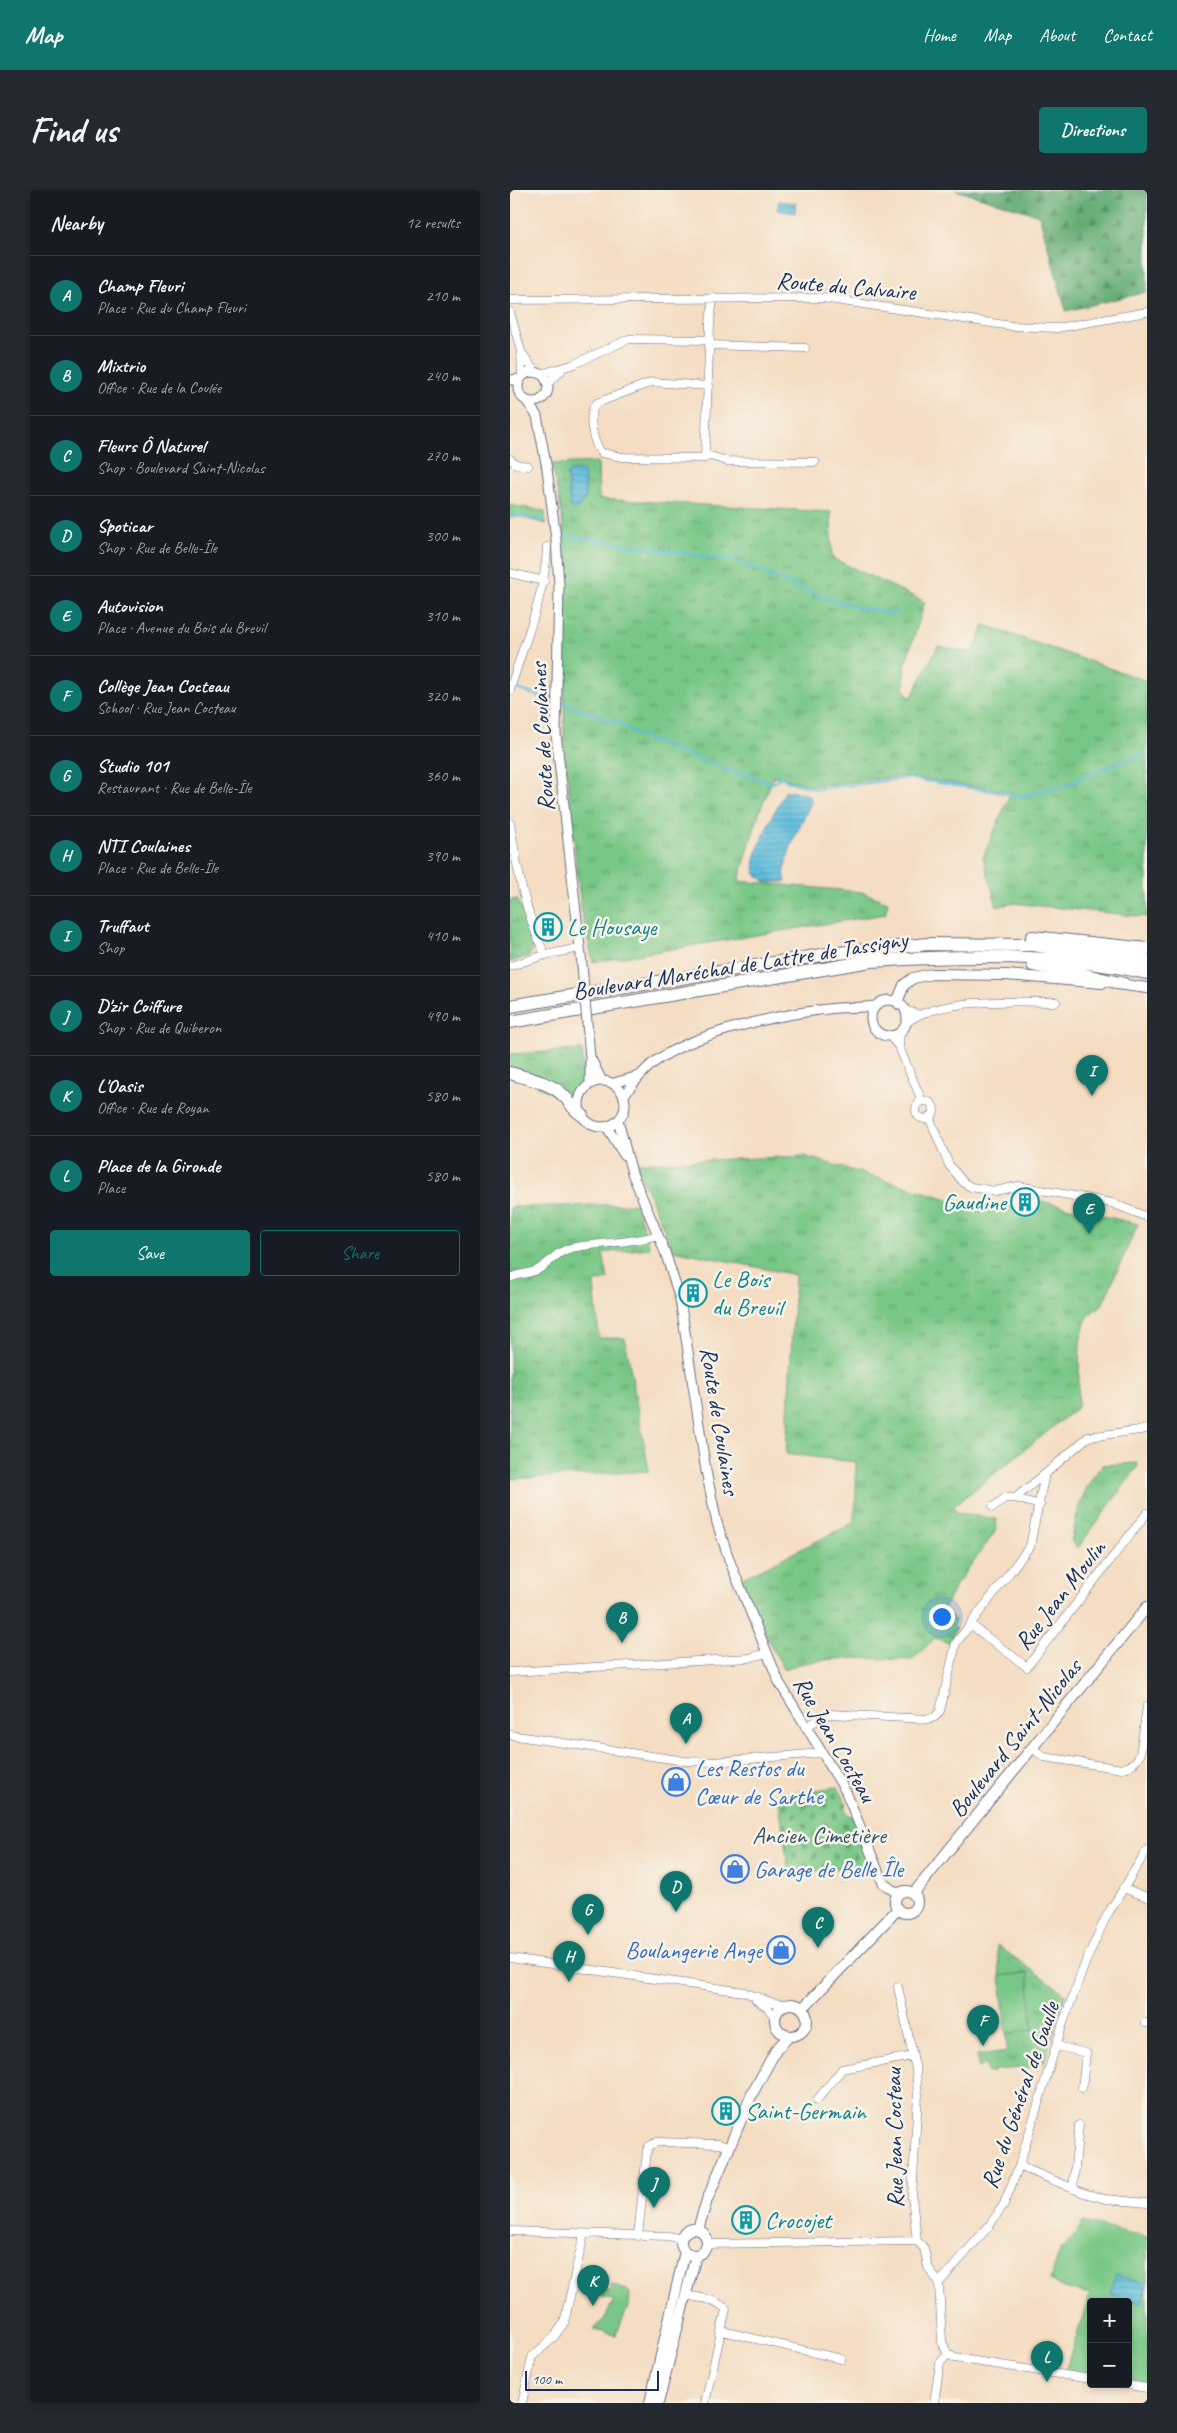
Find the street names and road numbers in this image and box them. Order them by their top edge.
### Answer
street label: Route du Calvaire [775,265,919,307]
street label: Route de Coulaines [523,660,561,812]
street label: Boulevard Maréchal de Lattre de Tassigny [571,923,911,1006]
street label: Route de Coulaines [694,1345,747,1499]
street label: Rue Jean Moulin [1008,1533,1113,1656]
street label: Boulevard Saint-Nicolas [942,1651,1089,1823]
street label: Rue Jean Cocteau [787,1671,884,1809]
street label: Rue du Général de Gaulle [974,1996,1067,2192]
street label: Rue Jean Cocteau [878,2065,910,2208]

